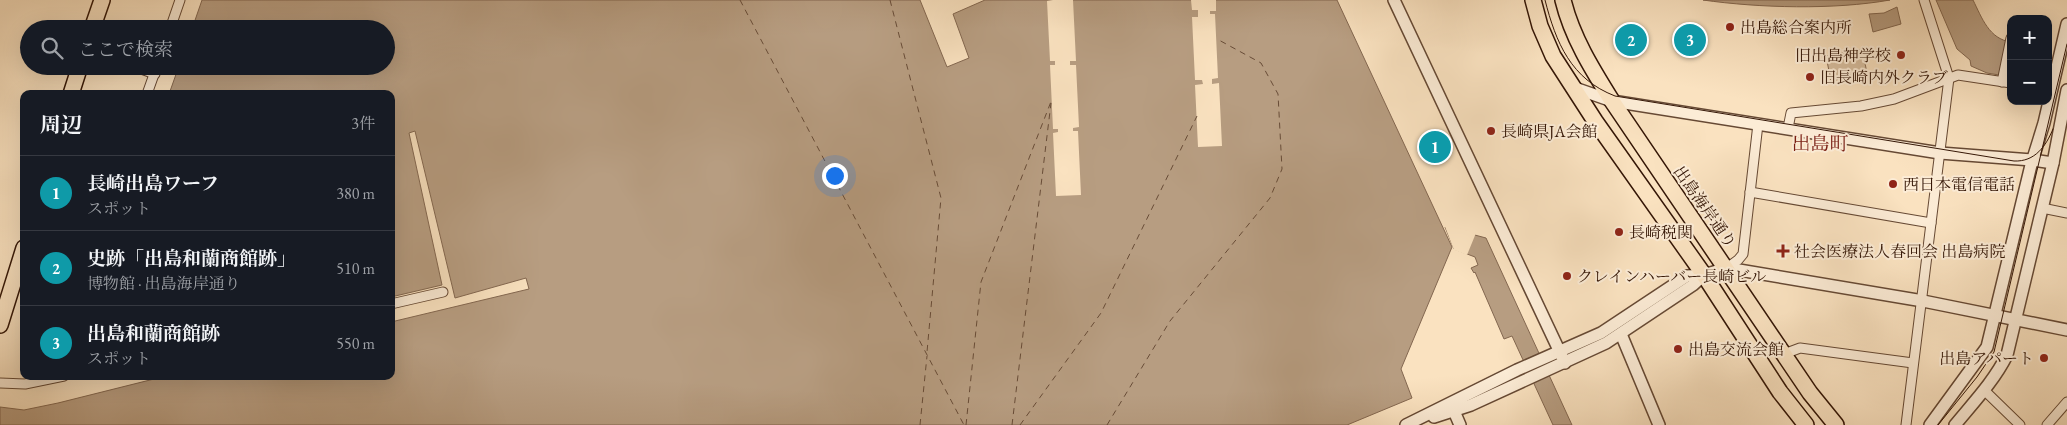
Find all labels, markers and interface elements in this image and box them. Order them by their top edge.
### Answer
map controls [2007,15,2052,105]
button: + [2007,15,2052,60]
place label: 出島総合案内所 [1740,17,1852,38]
search box [20,20,395,75]
pin: 2 [1615,21,1647,59]
pin: 3 [1674,21,1706,59]
marker: 出島総合案内所 [1724,21,1736,33]
icon: search [38,34,66,62]
text: ここで検索 [78,37,173,62]
place label: 旧出島神学校 [1795,45,1891,66]
marker: 旧出島神学校 [1895,49,1907,61]
button: − [2007,60,2052,105]
place label: 旧長崎内外クラブ [1820,67,1948,88]
marker: 旧長崎内外クラブ [1804,71,1816,83]
text: 周辺 [40,111,82,138]
text: 3件 [351,113,375,134]
place label: 長崎県JA会館 [1501,121,1598,142]
marker: 長崎県JA会館 [1485,125,1497,137]
pin: 1 [1419,128,1451,166]
district label: 出島町 [1791,131,1849,156]
street label: 出島海岸通り [1669,162,1741,252]
your location [822,163,848,189]
text: 長崎出島ワーフ [87,171,219,196]
place label: 西日本電信電話 [1903,174,2015,195]
marker: 西日本電信電話 [1887,178,1899,190]
text: 1 [52,183,60,204]
text: 380 m [336,183,375,204]
text: スポット [87,198,151,219]
place label: 長崎税関 [1629,222,1693,243]
marker: 長崎税関 [1613,226,1625,238]
place label: 社会医療法人春回会 出島病院 [1794,241,2005,262]
marker: 社会医療法人春回会 出島病院 [1776,244,1790,258]
text: 史跡「出島和蘭商館跡」 [87,246,296,271]
text: 2 [52,258,60,279]
text: 510 m [336,258,375,279]
place label: クレインハーバー長崎ビル [1577,266,1766,287]
marker: クレインハーバー長崎ビル [1561,270,1573,282]
text: 博物館 · 出島海岸通り [87,273,241,294]
text: 出島和蘭商館跡 [87,321,220,346]
text: 3 [52,333,60,354]
text: 550 m [336,333,375,354]
place label: 出島交流会館 [1688,339,1784,360]
marker: 出島交流会館 [1672,343,1684,355]
text: スポット [87,348,151,369]
place label: 出島アパート [1939,348,2034,369]
marker: 出島アパート [2038,352,2050,364]

